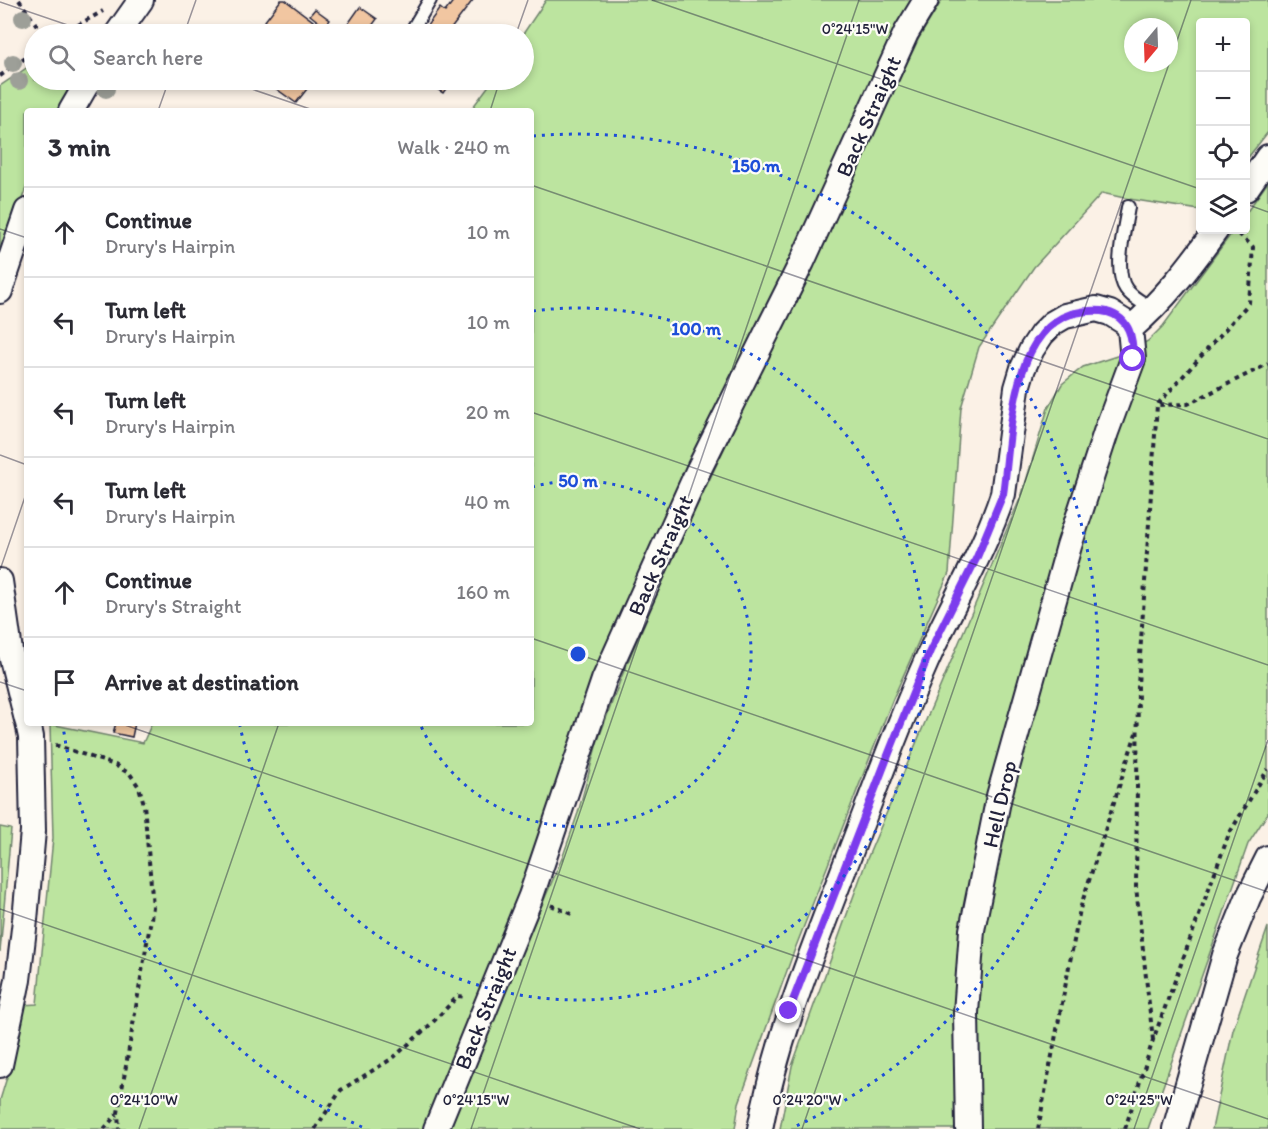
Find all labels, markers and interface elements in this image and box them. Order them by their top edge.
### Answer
north arrow [1124,18,1178,72]
map controls [1196,18,1250,234]
button: + [1196,18,1250,72]
text: 0°24'15"W [822,20,888,38]
search box [24,24,534,90]
icon: search [45,41,78,74]
text: Search here [93,44,203,71]
street label: Back Straight [830,51,907,181]
button: − [1196,72,1250,126]
button: locate [1196,126,1250,180]
text: 3 min [48,131,110,163]
text: Walk · 240 m [397,135,510,159]
text: 150 m [732,155,781,177]
button: layers [1196,180,1250,234]
text: Continue [105,207,192,234]
icon: ahead [48,216,81,249]
text: 10 m [467,220,510,244]
text: Drury's Hairpin [105,234,235,258]
text: Turn left [105,297,186,324]
icon: left [48,306,81,339]
text: 10 m [467,310,510,334]
text: 100 m [671,318,722,340]
text: Drury's Hairpin [105,324,235,348]
route start [1119,345,1145,371]
text: Turn left [105,387,186,414]
icon: left [48,396,81,429]
text: 20 m [466,400,510,424]
text: Drury's Hairpin [105,414,235,438]
text: 50 m [558,470,599,492]
text: Turn left [105,477,186,504]
icon: left [48,486,81,519]
text: 40 m [464,490,510,514]
street label: Back Straight [622,490,699,620]
text: Drury's Hairpin [105,504,235,528]
text: Continue [105,567,192,594]
icon: ahead [48,576,81,609]
text: 160 m [457,580,510,604]
text: Drury's Straight [105,594,242,618]
centre of rings [568,644,588,664]
icon: arrive [48,666,81,699]
text: Arrive at destination [105,669,299,696]
street label: Hell Drop [976,758,1023,850]
street label: Back Straight [449,943,522,1073]
route end [775,997,801,1023]
text: 0°24'10"W [110,1091,178,1109]
text: 0°24'15"W [443,1091,509,1109]
text: 0°24'20"W [773,1091,842,1109]
text: 0°24'25"W [1105,1091,1173,1109]

